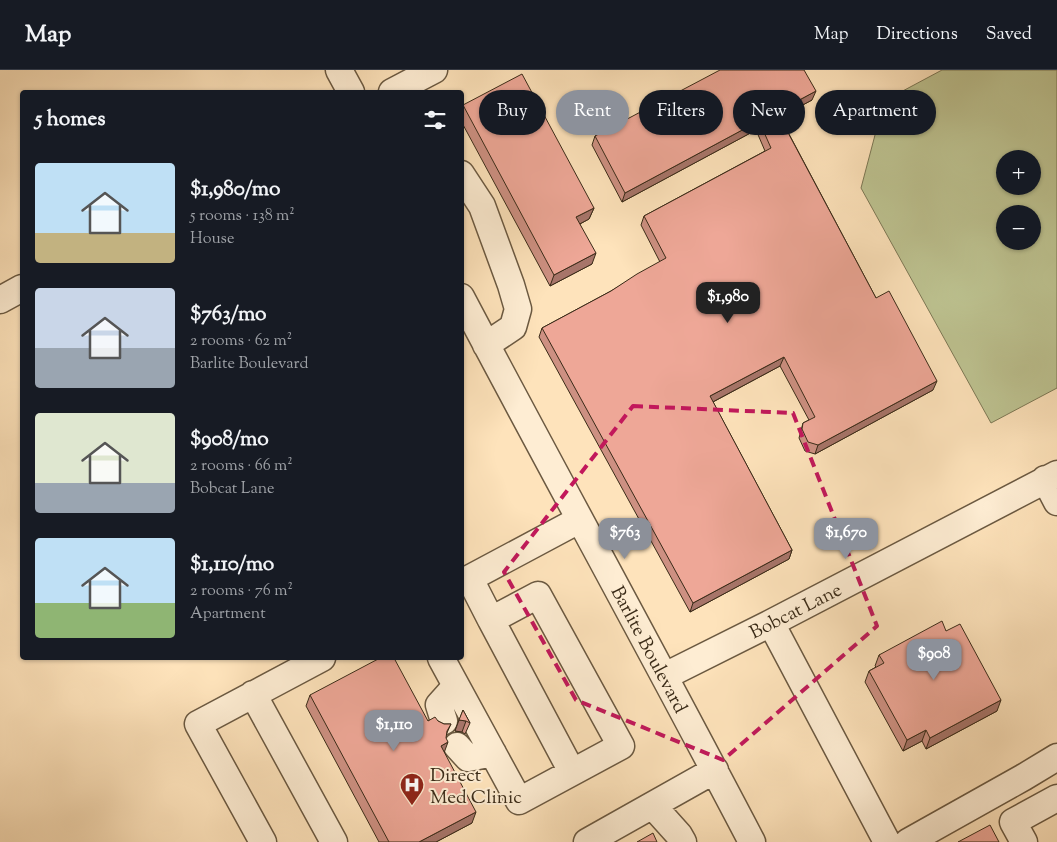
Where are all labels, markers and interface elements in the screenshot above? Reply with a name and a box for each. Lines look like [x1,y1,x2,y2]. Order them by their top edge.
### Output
text: Map [25,18,71,52]
text: Map [814,22,849,48]
text: Directions [877,22,958,48]
text: Saved [986,22,1032,48]
chip: Buy [479,90,546,135]
chip: Rent [556,90,629,135]
chip: Filters [639,90,723,135]
chip: New [733,90,805,135]
chip: Apartment [815,90,936,135]
text: 5 homes [35,105,105,135]
icon: filters [421,106,449,134]
map controls [996,150,1041,250]
button: + [996,150,1041,195]
text: $1,980/mo [190,175,281,205]
icon: home [75,183,135,243]
text: 5 rooms · 138 m² [190,205,295,228]
button: − [996,205,1041,250]
text: House [190,228,234,251]
pin: $1,980 [687,282,769,324]
text: $1,980 [707,286,749,309]
text: $763/mo [190,300,267,330]
icon: home [75,308,135,368]
text: 2 rooms · 62 m² [190,330,292,353]
text: Barlite Boulevard [190,353,309,376]
text: $908/mo [190,425,269,455]
icon: home [75,433,135,493]
text: 2 rooms · 66 m² [190,455,293,478]
text: Bobcat Lane [190,478,275,501]
pin: $763 [595,518,655,560]
pin: $1,670 [805,518,887,560]
text: $763 [610,522,640,545]
text: $1,670 [825,522,867,545]
text: $1,110/mo [190,550,274,580]
icon: home [75,558,135,618]
street label: Bobcat Lane [745,577,847,647]
text: 2 rooms · 76 m² [190,580,293,603]
street label: Barlite Boulevard [603,582,693,719]
text: Apartment [190,603,266,626]
pin: $908 [904,638,964,681]
text: $908 [918,643,950,666]
pin: $1,110 [353,710,435,752]
text: $1,110 [375,714,413,737]
place label: Direct Med Clinic [430,763,522,812]
hospital icon: Direct Med Clinic [399,772,425,806]

